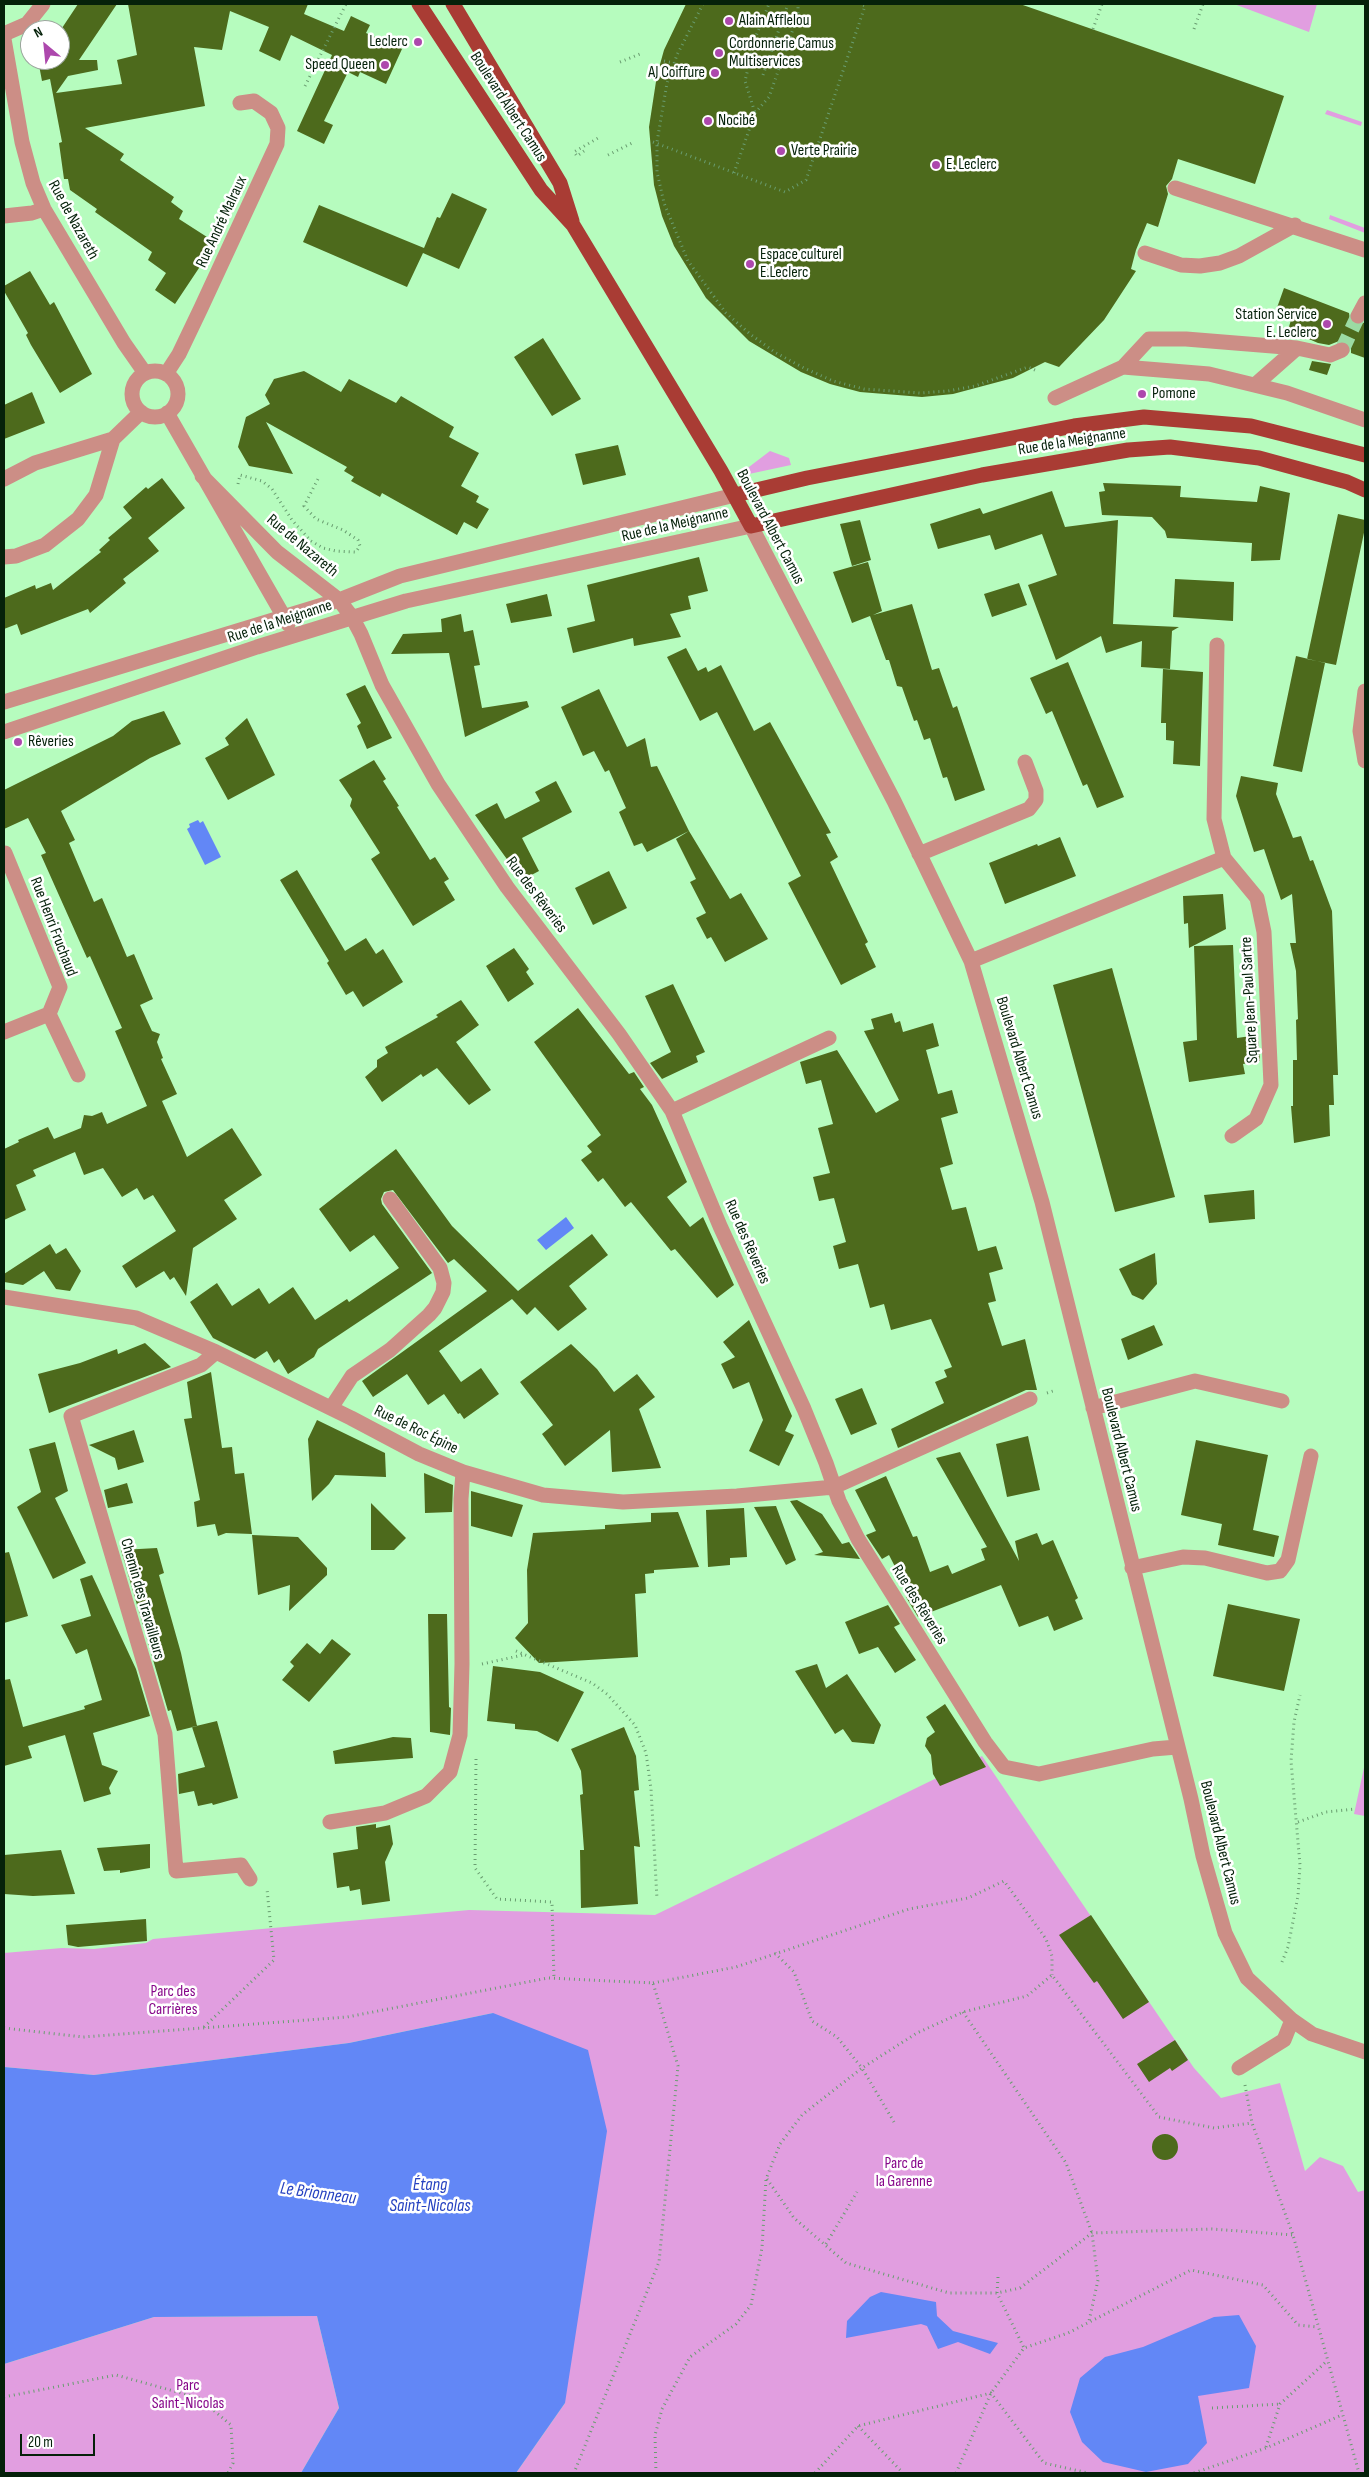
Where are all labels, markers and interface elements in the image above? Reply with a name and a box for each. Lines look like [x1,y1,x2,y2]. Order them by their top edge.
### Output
place label: Alain Afflelou [739,11,809,31]
marker: Alain Afflelou [723,15,735,27]
north arrow [20,20,70,70]
text: N [31,23,45,41]
place label: Leclerc [369,32,408,52]
place label: Cordonnerie Camus Multiservices [729,34,834,72]
marker: Leclerc [412,36,424,48]
marker: Cordonnerie Camus Multiservices [713,47,725,59]
street label: Boulevard Albert Camus [465,48,551,166]
place label: Speed Queen [305,55,375,75]
marker: Speed Queen [379,59,391,71]
place label: AJ Coiffure [648,63,705,83]
marker: AJ Coiffure [709,67,721,79]
place label: Nocibé [718,111,755,131]
marker: Nocibé [702,115,714,127]
place label: Verte Prairie [791,141,857,161]
marker: Verte Prairie [775,145,787,157]
place label: E. Leclerc [946,155,997,175]
marker: E. Leclerc [930,159,942,171]
street label: Rue André Malraux [192,173,252,271]
street label: Rue de Nazareth [43,177,103,263]
place label: Espace culturel E.Leclerc [760,245,842,283]
marker: Espace culturel E.Leclerc [744,258,756,270]
place label: Station Service E. Leclerc [1235,305,1317,343]
marker: Station Service E. Leclerc [1321,318,1333,330]
place label: Pomone [1152,384,1196,404]
marker: Pomone [1136,388,1148,400]
street label: Rue de la Meignanne [1017,424,1127,460]
street label: Boulevard Albert Camus [732,466,808,588]
street label: Rue de la Meignanne [620,503,730,547]
street label: Rue de Nazareth [262,511,342,581]
street label: Rue de la Meignanne [225,596,335,648]
place label: Rêveries [28,732,74,752]
marker: Rêveries [12,736,24,748]
street label: Rue des Rêveries [501,853,571,937]
street label: Rue Henri Fruchaud [25,875,81,979]
street label: Square Jean-Paul Sartre [1237,936,1263,1064]
street label: Boulevard Albert Camus [991,994,1047,1122]
street label: Rue des Rêveries [720,1197,774,1287]
street label: Boulevard Albert Camus [1096,1386,1146,1514]
street label: Rue de Roc Épine [371,1401,461,1459]
street label: Chemin des Travailleurs [116,1536,168,1662]
street label: Rue des Rêveries [887,1562,951,1648]
street label: Boulevard Albert Camus [1195,1779,1245,1907]
park label: Parc des Carrières [149,1982,197,2020]
park label: Parc de la Garenne [876,2154,932,2192]
water label: Étang Saint-Nicolas [390,2174,470,2216]
water label: Le Brionneau [279,2178,357,2210]
park label: Parc Saint-Nicolas [152,2376,224,2414]
scale bar [22,2424,98,2456]
text: 20 m [28,2433,53,2452]

